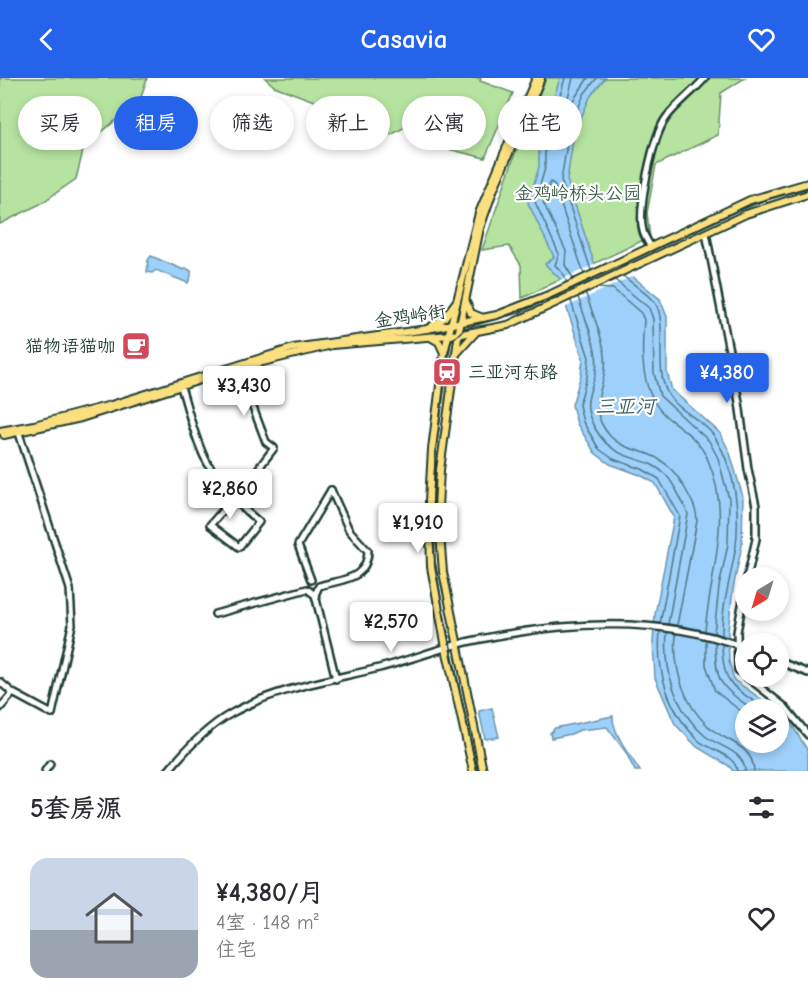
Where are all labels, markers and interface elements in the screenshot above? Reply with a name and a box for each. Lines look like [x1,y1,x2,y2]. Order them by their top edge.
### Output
icon: back [30,23,63,56]
icon: heart [745,23,778,56]
text: Casavia [361,24,447,55]
chip: 买房 [18,96,102,150]
chip: 租房 [114,96,198,150]
chip: 筛选 [210,96,294,150]
chip: 新上 [306,96,390,150]
chip: 公寓 [402,96,486,150]
chip: 住宅 [498,96,582,150]
park label: 金鸡岭桥头公园 [515,183,641,204]
street label: 金鸡岭街 [373,301,447,332]
cafe icon: 猫物语猫咖 [120,330,152,362]
place label: 猫物语猫咖 [25,336,115,357]
pin: ¥4,380 [678,353,776,404]
station icon: 三亚河东路 [431,356,463,388]
text: ¥4,380 [700,361,754,384]
place label: 三亚河东路 [468,362,558,383]
pin: ¥3,430 [195,366,293,417]
text: ¥3,430 [217,374,271,397]
water label: 三亚河 [595,395,658,418]
pin: ¥2,860 [181,469,279,520]
text: ¥2,860 [202,477,258,500]
pin: ¥1,910 [369,503,467,554]
text: ¥1,910 [392,511,444,534]
north arrow [735,567,789,621]
map controls [735,567,789,753]
pin: ¥2,570 [342,602,440,653]
text: ¥2,570 [364,610,418,633]
button: locate [735,633,789,687]
button: layers [735,699,789,753]
icon: filters [745,791,778,824]
text: 5套房源 [30,794,122,824]
text: ¥4,380/月 [216,878,324,908]
icon: home [78,882,150,954]
icon: heart [745,902,778,935]
text: 4室 · 148 m² [216,911,319,934]
text: 住宅 [216,938,256,961]

